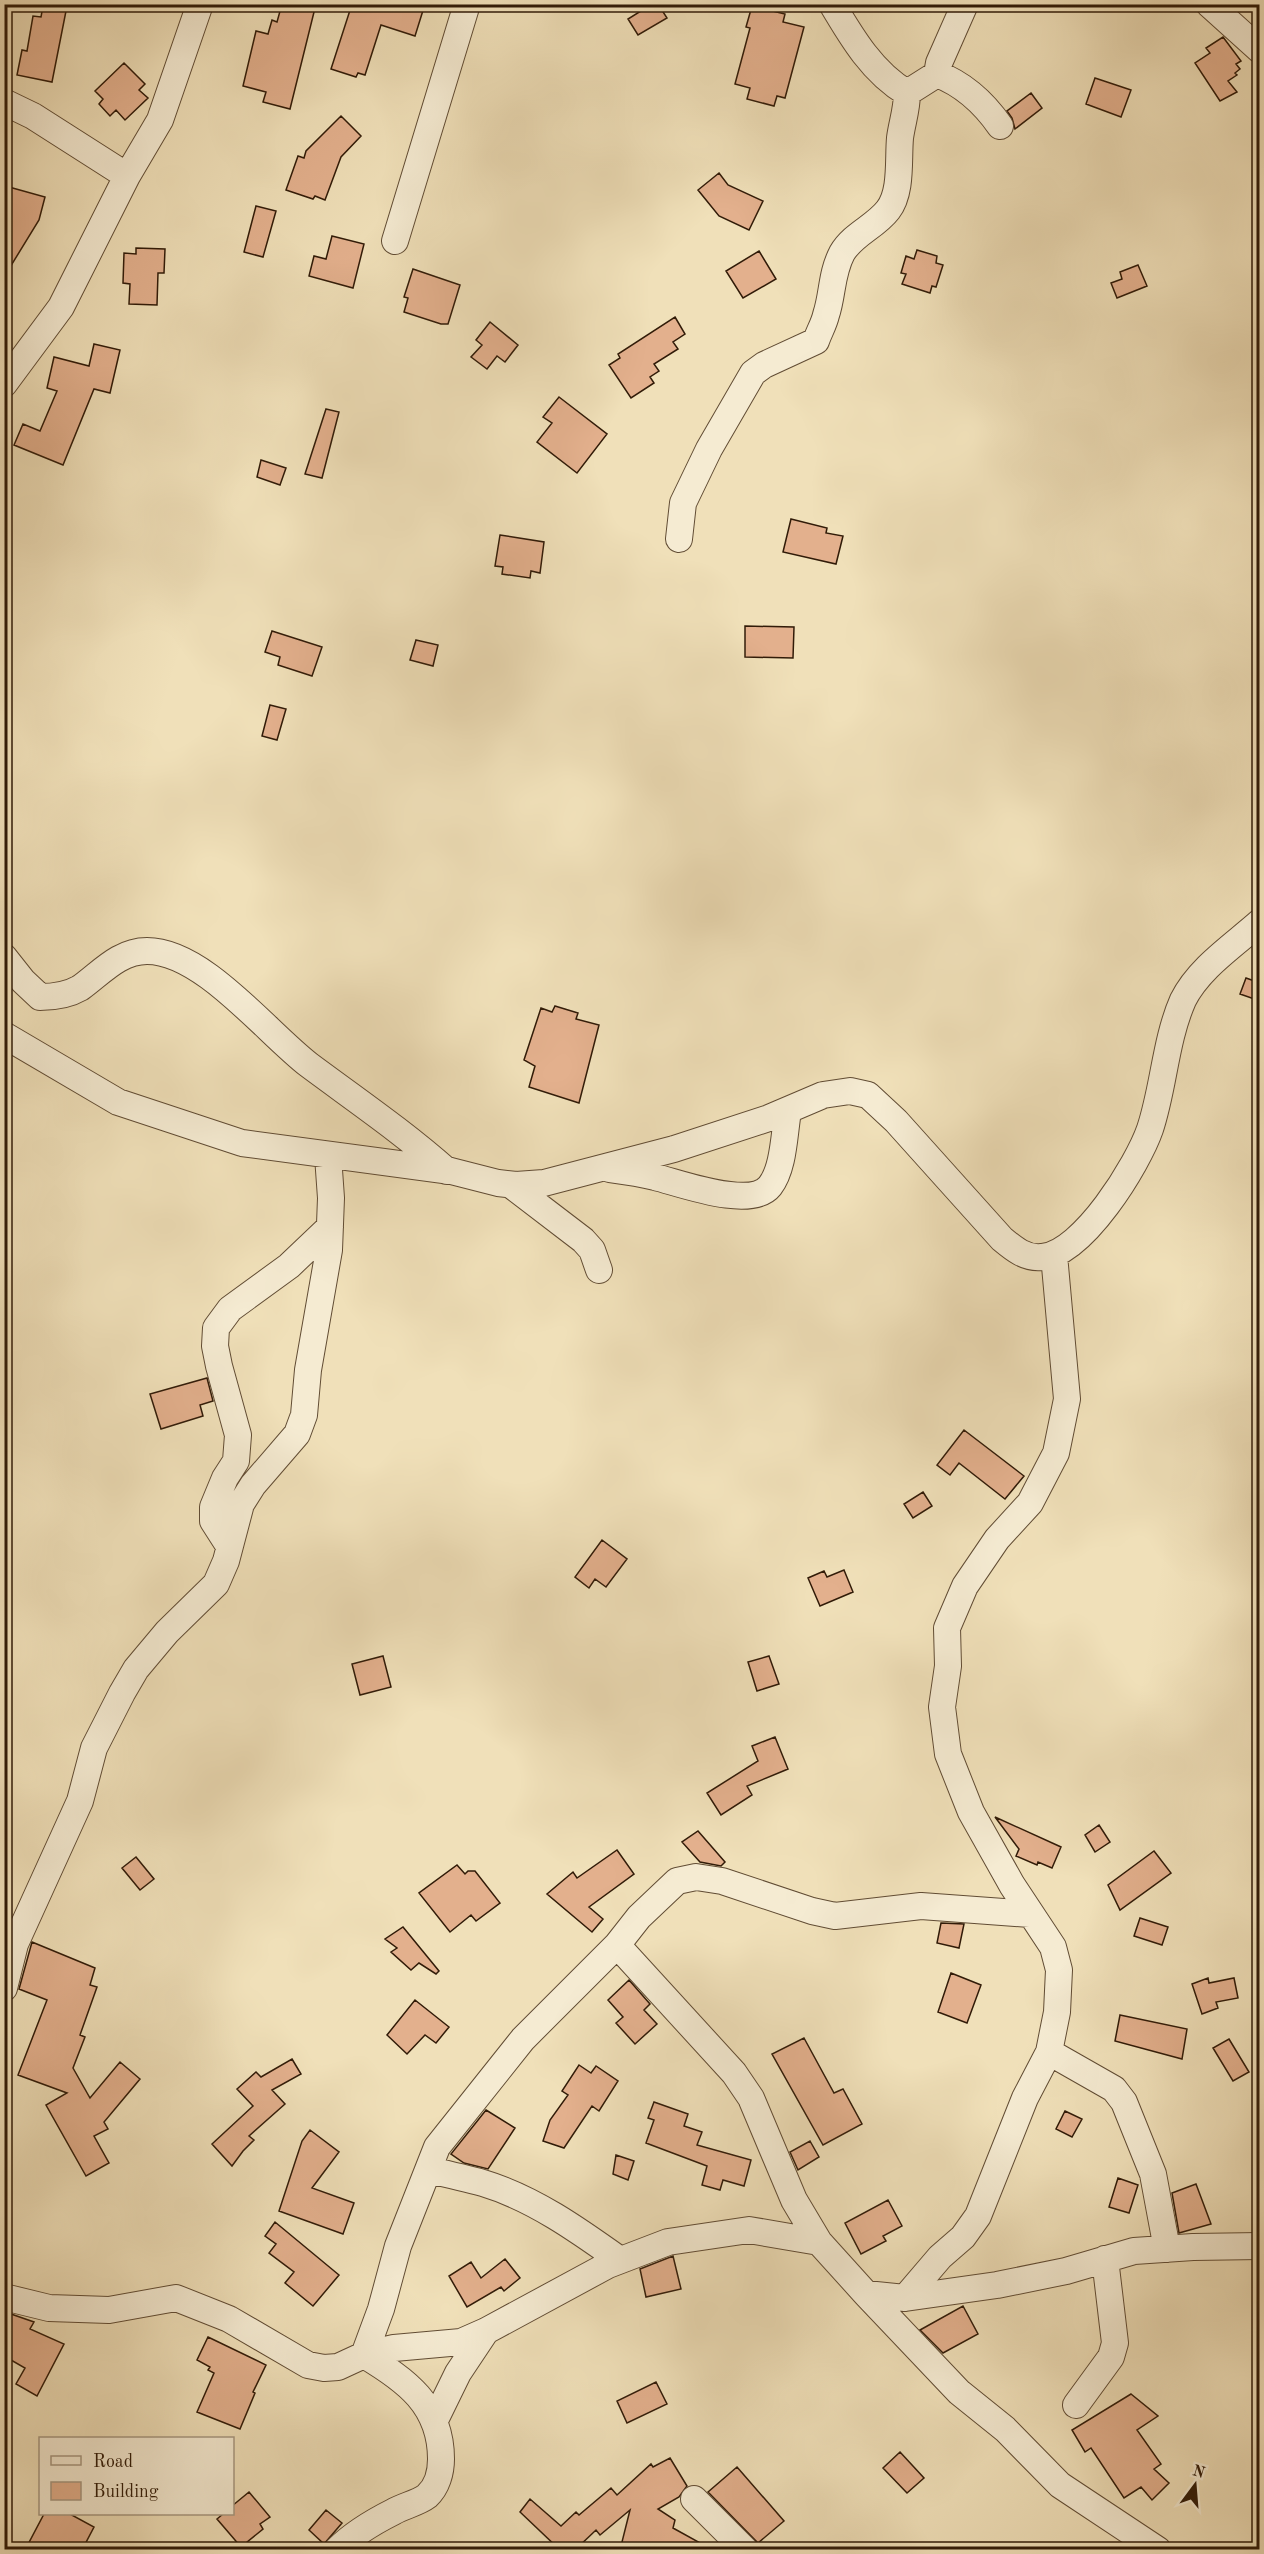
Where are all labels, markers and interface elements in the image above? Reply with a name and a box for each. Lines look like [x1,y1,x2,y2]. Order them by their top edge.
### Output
legend [39,2437,234,2515]
text: Road [93,2453,133,2471]
north arrow [1165,2455,1225,2515]
text: N [1190,2463,1207,2482]
text: Building [93,2483,159,2501]

